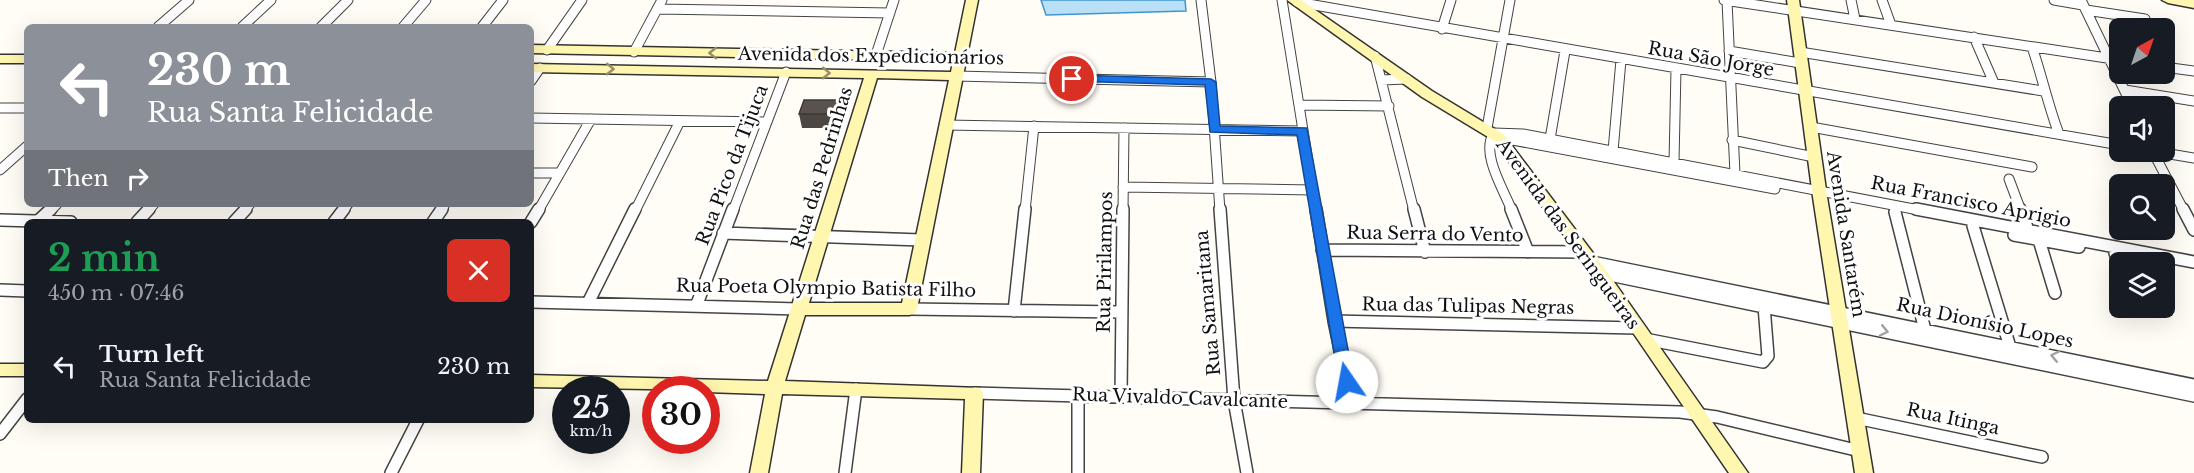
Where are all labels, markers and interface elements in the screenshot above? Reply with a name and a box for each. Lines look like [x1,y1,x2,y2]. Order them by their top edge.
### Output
north arrow [2109,18,2175,84]
map controls [2109,18,2175,318]
street label: Rua São Jorge [1646,37,1776,81]
street label: Avenida dos Expedicionários [737,43,1004,69]
text: 230 m [147,44,290,96]
one-way arrow [708,47,717,59]
icon: left [48,48,126,126]
pin [1046,53,1097,104]
icon: arrive [1055,62,1088,95]
one-way arrow [606,63,615,75]
one-way arrow [822,67,831,79]
street label: Rua Pico da Tijuca [691,82,773,248]
street label: Rua das Pedrinhas [787,84,857,252]
text: Rua Santa Felicidade [147,96,433,129]
button: sound [2109,96,2175,162]
street label: Avenida das Seringueiras [1491,134,1644,333]
street label: Avenida Santarém [1822,148,1870,319]
icon: right [121,162,154,195]
text: Then [48,165,109,192]
street label: Rua Francisco Aprigio [1869,172,2073,232]
button: search [2109,174,2175,240]
street label: Rua Pirilampos [1093,191,1117,333]
street label: Rua Serra do Vento [1346,221,1524,247]
street label: Rua Samaritana [1191,229,1225,377]
text: 2 min [48,236,160,281]
button: close [447,239,510,302]
button: layers [2109,252,2175,318]
street label: Rua Poeta Olympio Batista Filho [676,274,976,302]
text: 450 m · 07:46 [48,281,184,305]
street label: Rua das Tulipas Negras [1362,293,1574,319]
street label: Rua Dionísio Lopes [1895,293,2075,353]
one-way arrow [1878,324,1888,337]
text: Turn left [99,341,204,368]
icon: left [48,350,81,383]
position arrow [1315,350,1379,414]
one-way arrow [2050,350,2060,363]
text: 230 m [437,353,510,380]
text: Rua Santa Felicidade [99,368,311,392]
speed limit sign: 30 [642,376,720,454]
street label: Rua Vivaldo Cavalcante [1072,383,1288,413]
text: 25 [572,389,610,426]
street label: Rua Itinga [1905,398,2002,440]
text: km/h [570,421,612,440]

